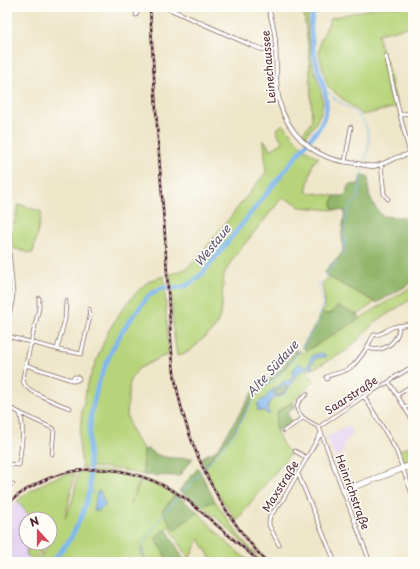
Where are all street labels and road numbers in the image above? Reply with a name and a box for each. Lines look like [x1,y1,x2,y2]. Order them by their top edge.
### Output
street label: Leinechaussee [256,30,280,104]
street label: Saarstraße [321,371,381,418]
street label: Heinrichstraße [332,452,375,532]
street label: Maxstraße [257,457,303,515]

